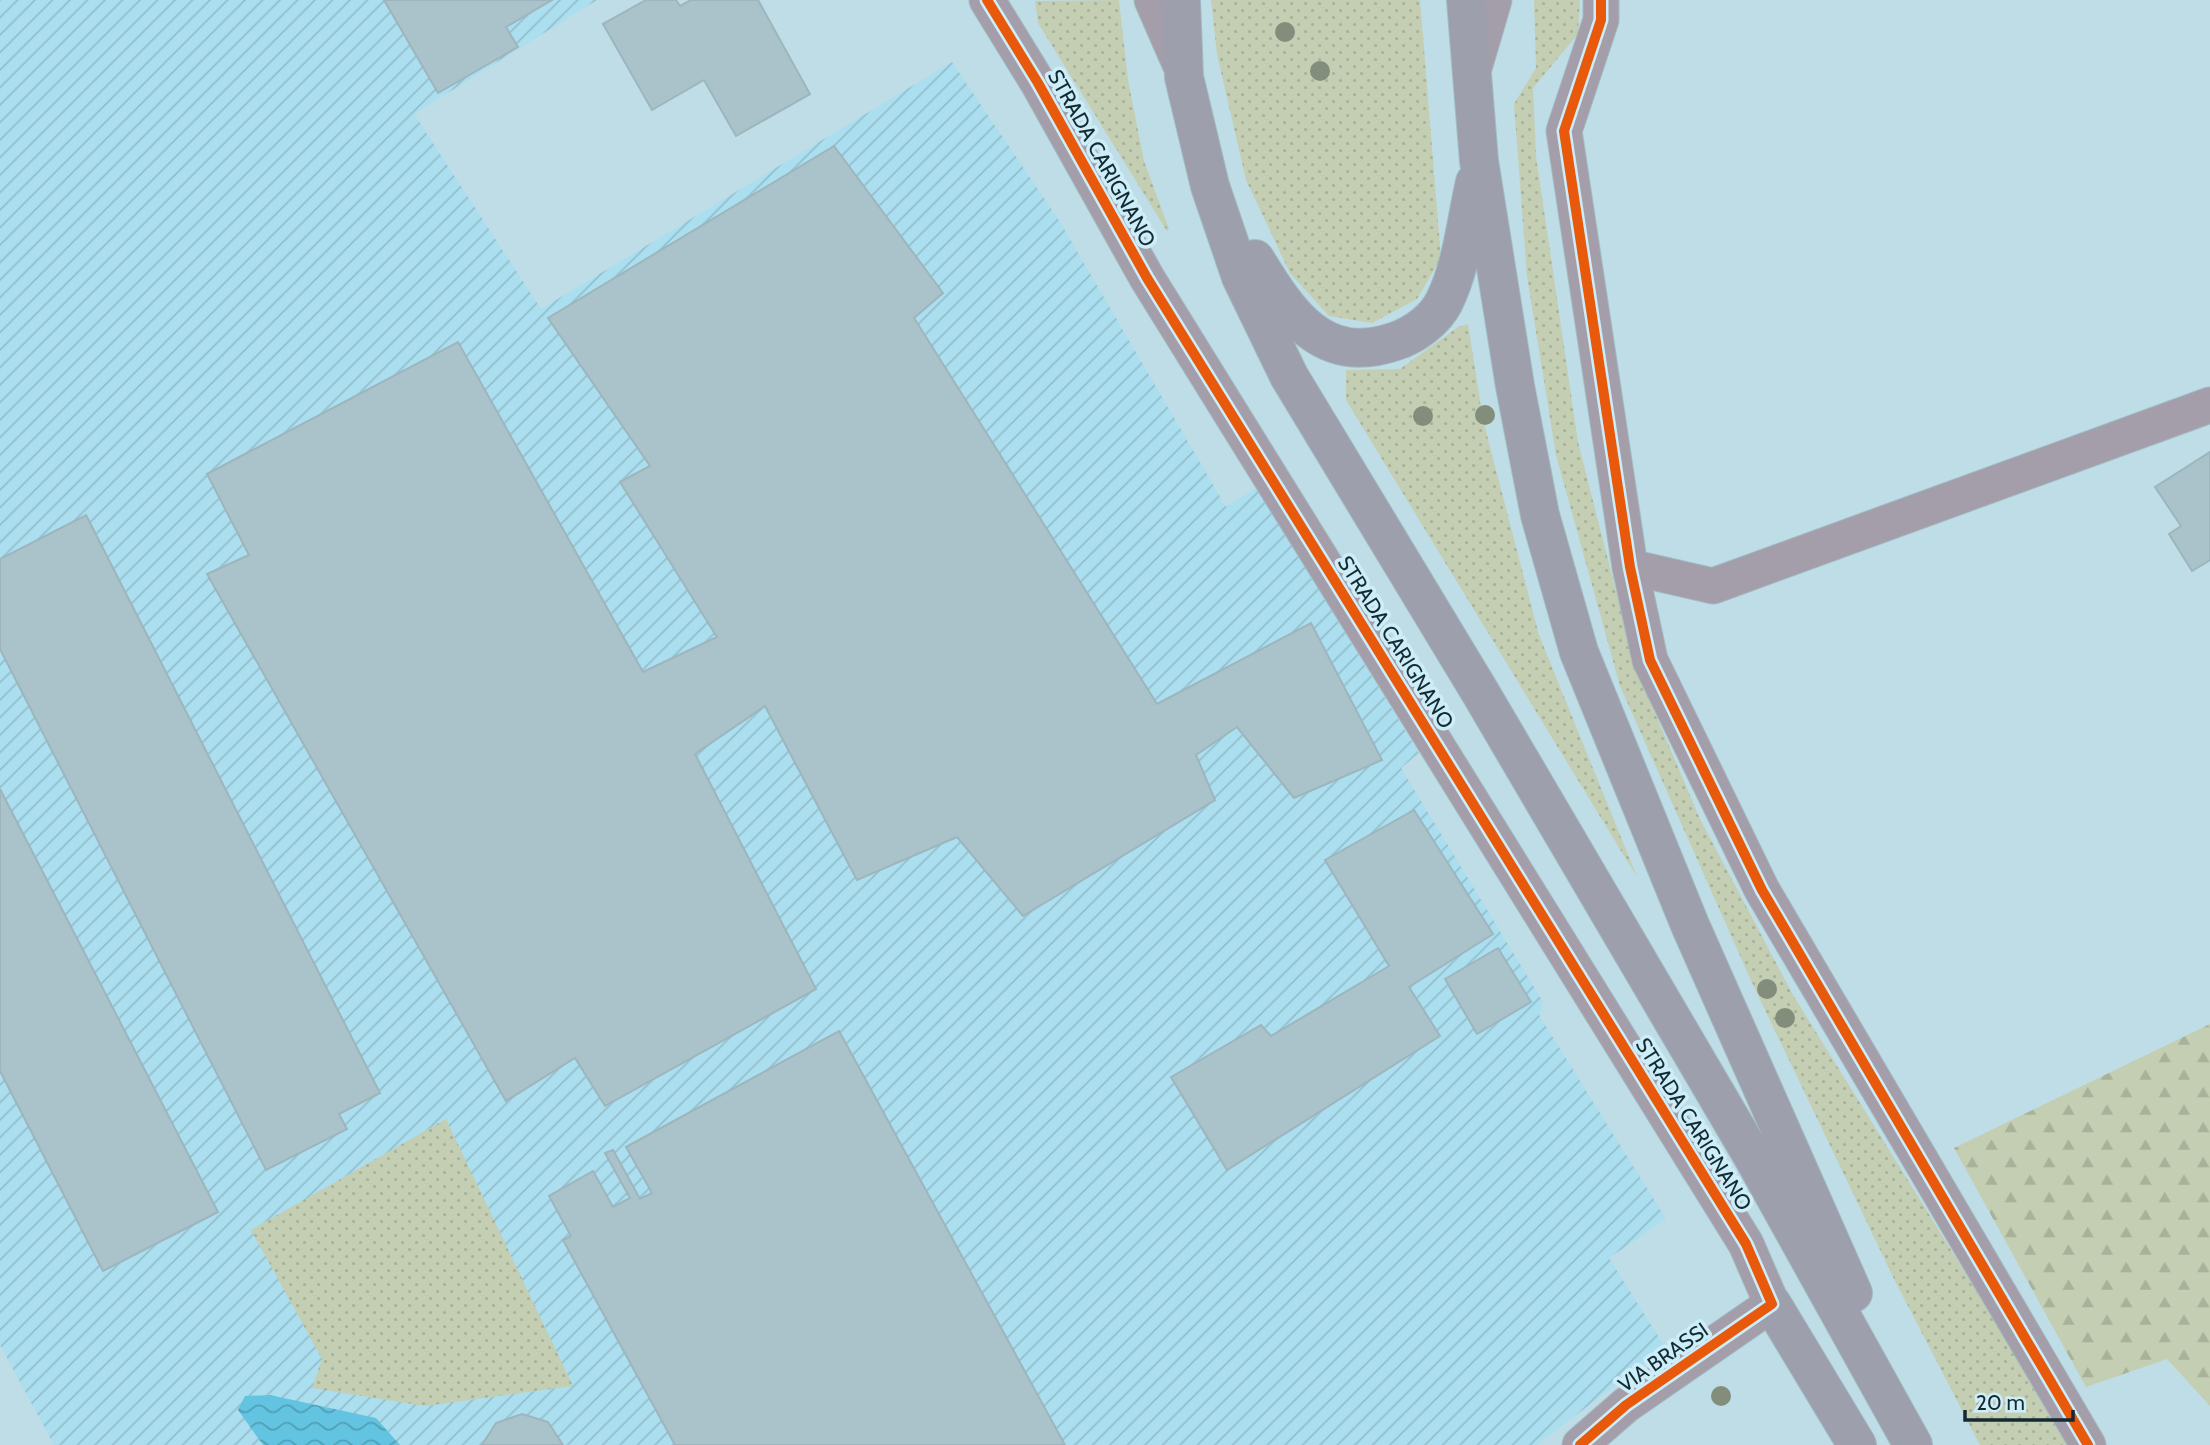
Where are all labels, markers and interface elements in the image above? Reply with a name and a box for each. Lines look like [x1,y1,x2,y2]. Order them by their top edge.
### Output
street label: STRADA CARIGNANO [1043,65,1161,251]
street label: STRADA CARIGNANO [1333,551,1459,733]
street label: STRADA CARIGNANO [1631,1033,1757,1215]
street label: VIA BRASSI [1613,1317,1713,1397]
scale bar [1965,1378,2074,1422]
text: 20 m [1976,1390,2025,1415]

